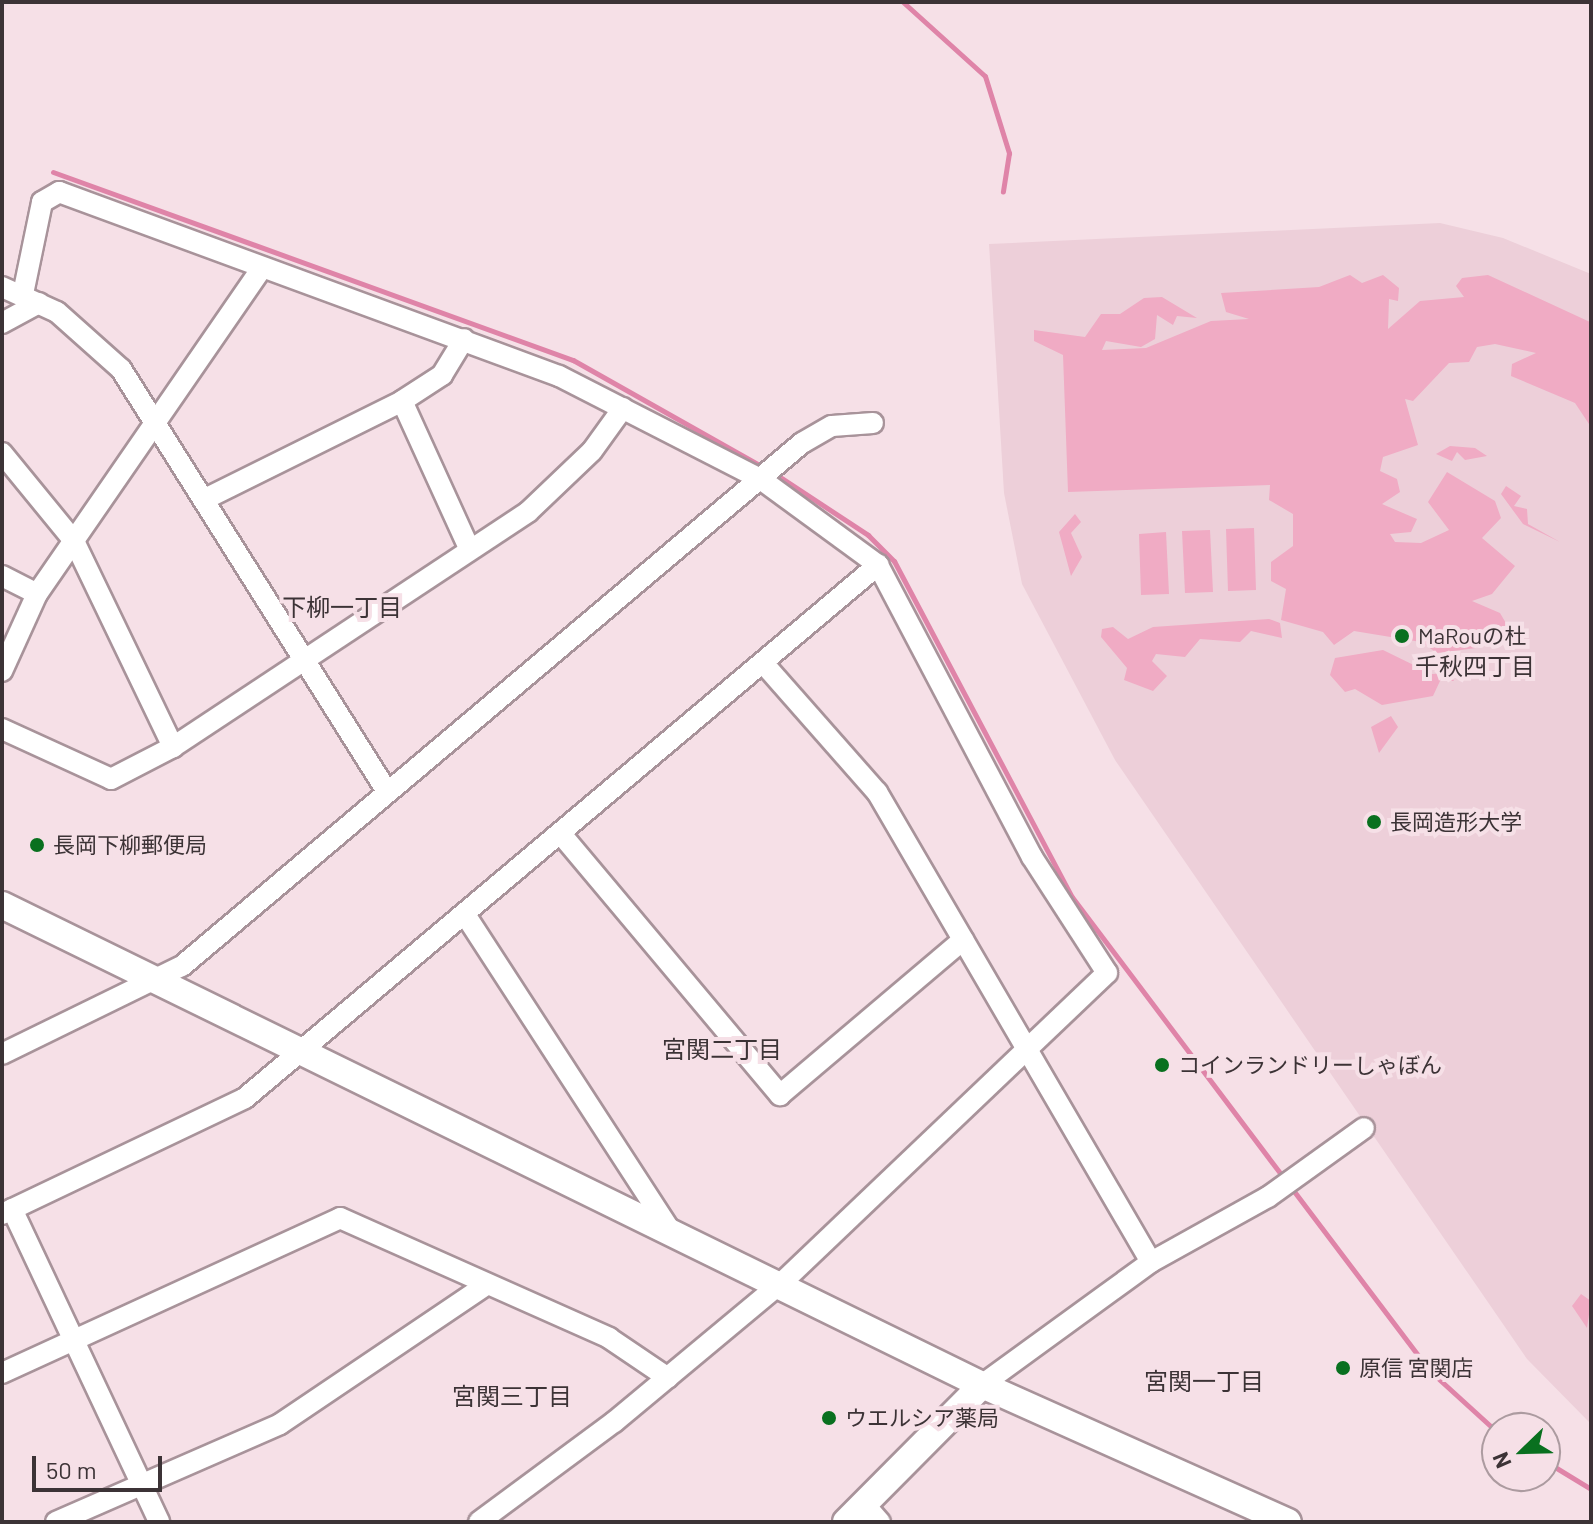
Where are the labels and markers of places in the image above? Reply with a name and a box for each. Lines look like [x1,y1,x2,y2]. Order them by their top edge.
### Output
place label: MaRouの杜 [1418,623,1526,649]
marker: MaRouの杜 [1393,627,1411,645]
place label: 長岡造形大学 [1390,809,1522,835]
marker: 長岡造形大学 [1365,813,1383,831]
place label: 長岡下柳郵便局 [53,832,207,858]
marker: 長岡下柳郵便局 [28,836,46,854]
place label: コインランドリーしゃぼん [1178,1052,1442,1078]
marker: コインランドリーしゃぼん [1153,1056,1171,1074]
place label: 原信 宮関店 [1359,1355,1473,1381]
marker: 原信 宮関店 [1334,1359,1352,1377]
place label: ウエルシア薬局 [845,1405,999,1431]
marker: ウエルシア薬局 [820,1409,838,1427]

